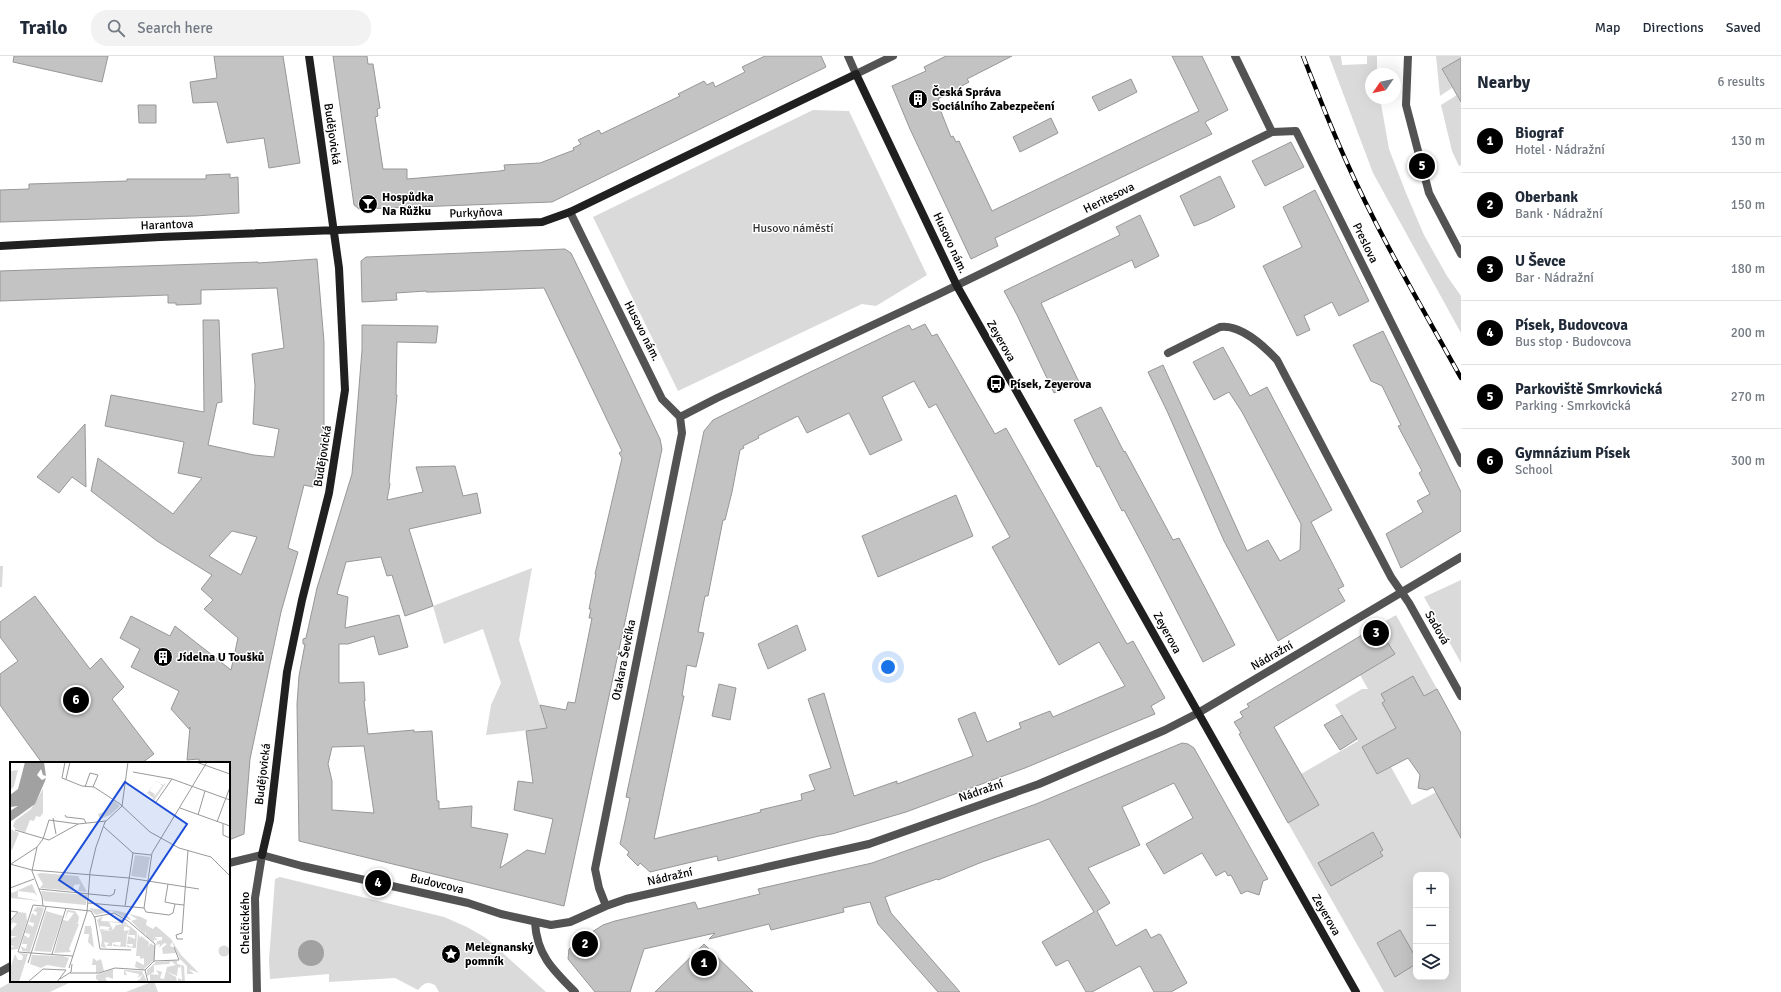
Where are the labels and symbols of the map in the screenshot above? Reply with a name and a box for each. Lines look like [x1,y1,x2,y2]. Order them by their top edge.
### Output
north arrow [1365,68,1401,104]
place label: Česká Správa Sociálního Zabezpečení [932,84,1055,114]
building icon: Česká Správa Sociálního Zabezpečení [907,88,929,110]
street label: Budějovická [320,102,344,166]
pin: 5 [1409,151,1435,181]
street label: Heritesova [1081,179,1137,217]
place label: Hospůdka Na Růžku [382,190,434,219]
bar icon: Hospůdka Na Růžku [357,193,379,215]
street label: Purkyňova [449,205,503,221]
street label: Husovo nám. [929,210,971,276]
street label: Harantova [140,217,194,233]
street label: Preslova [1349,220,1381,266]
park label: Husovo náměstí [752,221,834,236]
street label: Husovo nám. [620,298,664,364]
street label: Zeyerova [983,318,1019,364]
bus stop icon: Písek, Zeyerova [985,373,1007,395]
place label: Písek, Zeyerova [1010,377,1091,392]
street label: Budějovická [311,424,335,488]
street label: Sadová [1421,608,1453,648]
street label: Zeyerova [1149,609,1185,657]
street label: Otakara Ševčíka [609,618,639,702]
pin: 3 [1363,618,1389,648]
street label: Nádražní [1248,638,1296,674]
building icon: Jídelna U Toušků [152,646,174,668]
place label: Jídelna U Toušků [177,650,265,665]
your location [878,657,898,677]
pin: 6 [63,685,89,715]
street label: Budějovická [252,742,274,806]
inset map [10,762,230,982]
street label: Nádražní [957,776,1006,806]
street label: Nádražní [646,864,695,889]
pin: 4 [365,868,391,898]
street label: Budovcova [409,871,465,897]
street label: Chelčického [238,892,253,954]
street label: Zeyerova [1308,892,1344,938]
pin: 2 [572,929,598,959]
place label: Melegnanský pomník [465,940,534,969]
place icon: Melegnanský pomník [440,943,462,965]
pin: 1 [691,948,717,978]

